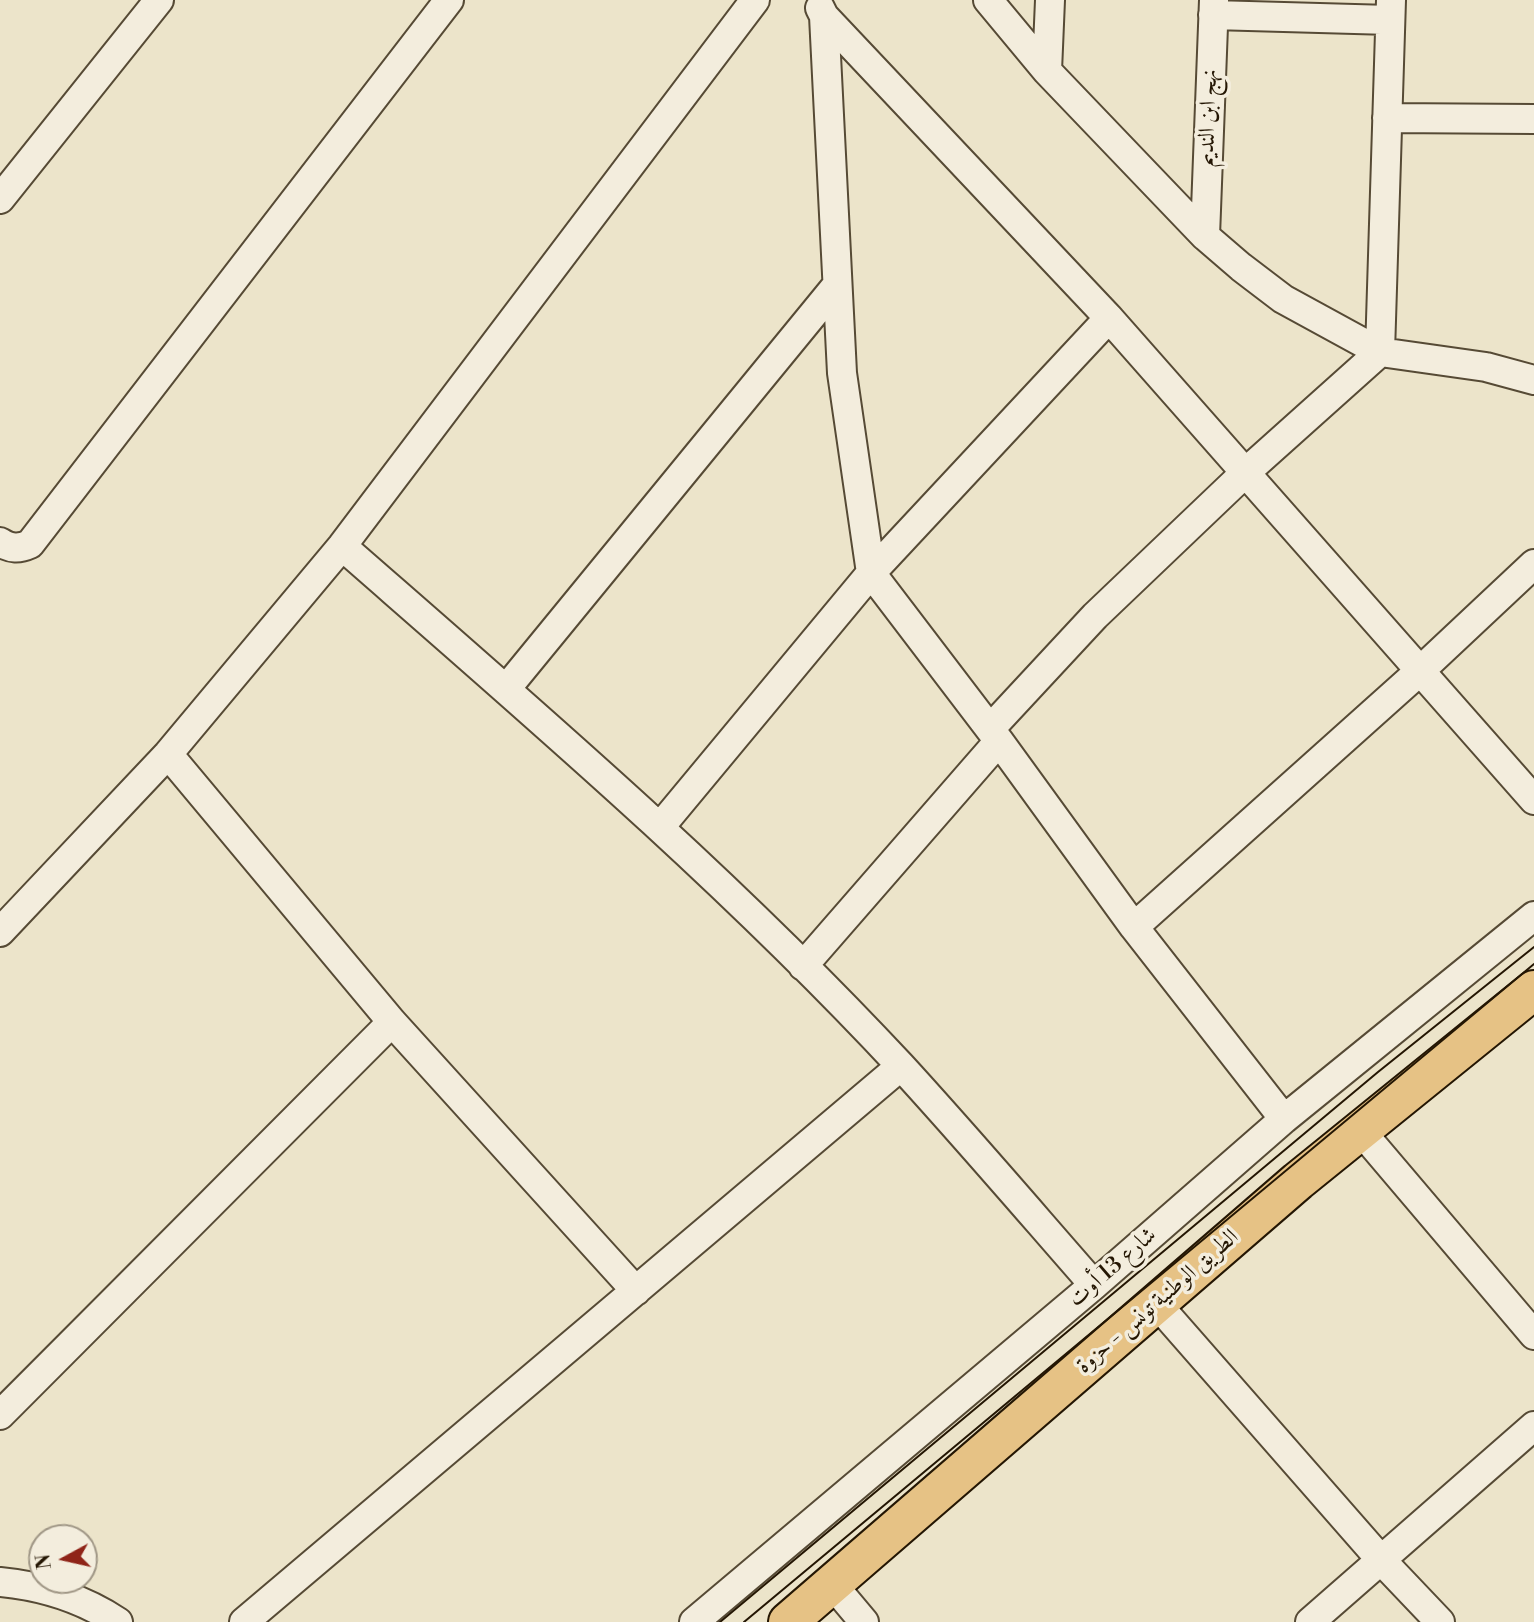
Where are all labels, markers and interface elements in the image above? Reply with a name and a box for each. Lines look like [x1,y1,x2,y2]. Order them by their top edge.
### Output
street label: نهج ابن النديم [1194,69,1224,167]
street label: شارع 13 أوت [1063,1222,1163,1314]
street label: الطريق الوطنية تونس - حزوة [1071,1224,1245,1380]
north arrow [28,1524,98,1594]
text: N [31,1553,57,1571]

